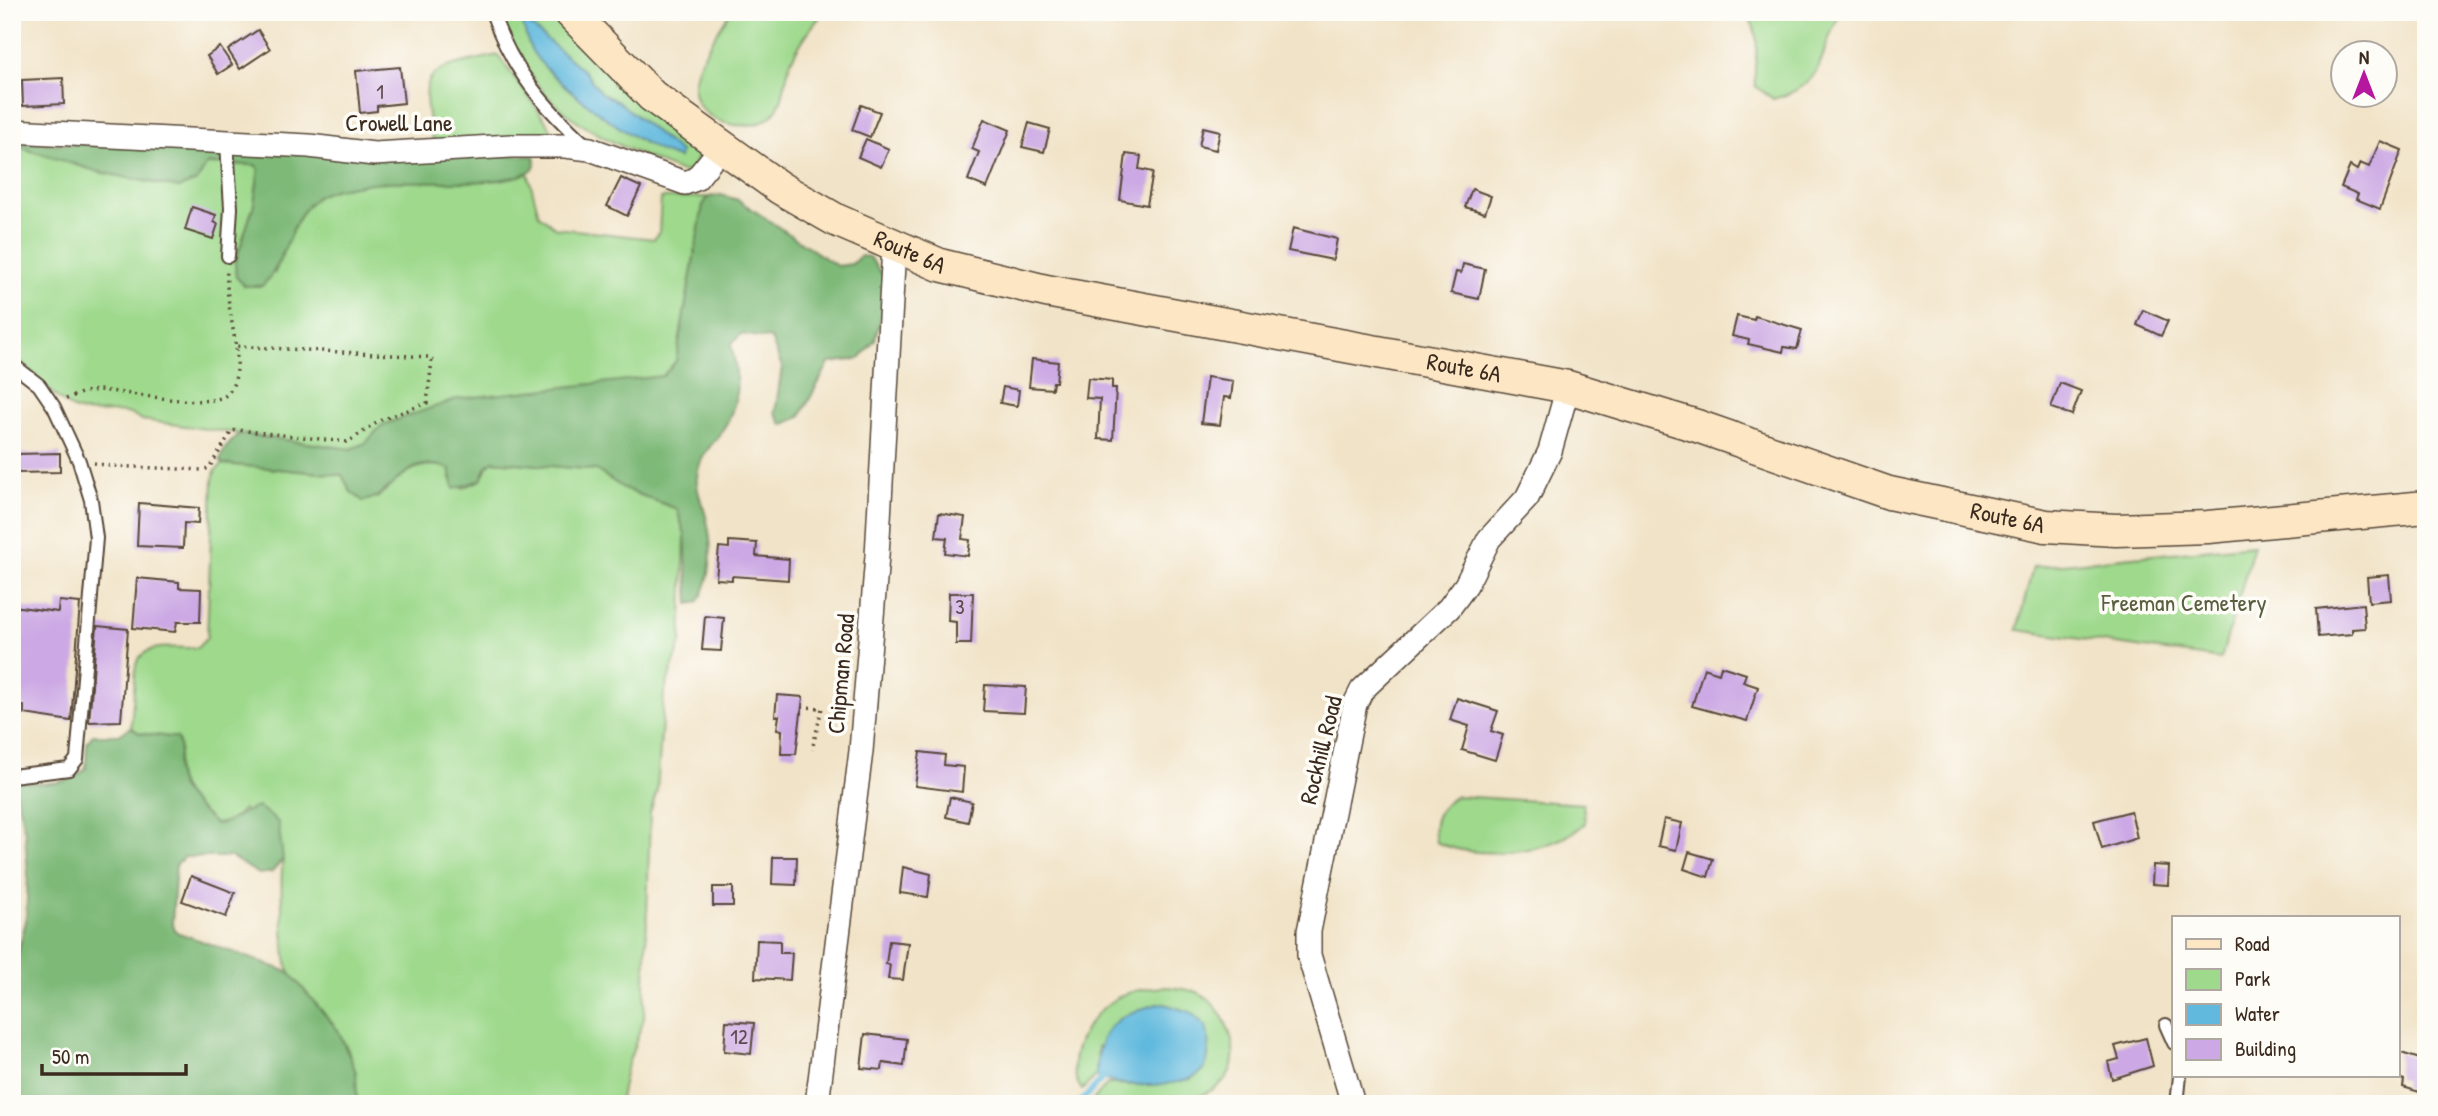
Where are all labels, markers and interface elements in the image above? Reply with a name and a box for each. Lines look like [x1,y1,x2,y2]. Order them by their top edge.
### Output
north arrow [2330,38,2400,108]
text: N [2359,44,2369,70]
house number: 1 [376,77,384,106]
street label: Crowell Lane [345,106,453,138]
street label: Route 6A [870,221,951,281]
street label: Route 6A [1424,344,1504,389]
street label: Route 6A [1968,494,2048,540]
park label: Freeman Cemetery [2100,586,2267,618]
house number: 3 [955,592,965,621]
street label: Chipman Road [819,613,861,735]
street label: Rockhill Road [1291,692,1349,807]
legend [2172,916,2400,1078]
text: Road [2235,929,2269,958]
text: Park [2235,964,2270,993]
text: Water [2235,999,2280,1028]
house number: 12 [730,1022,748,1051]
scale bar [42,1032,186,1076]
text: Building [2235,1034,2296,1063]
text: 50 m [52,1042,89,1071]

